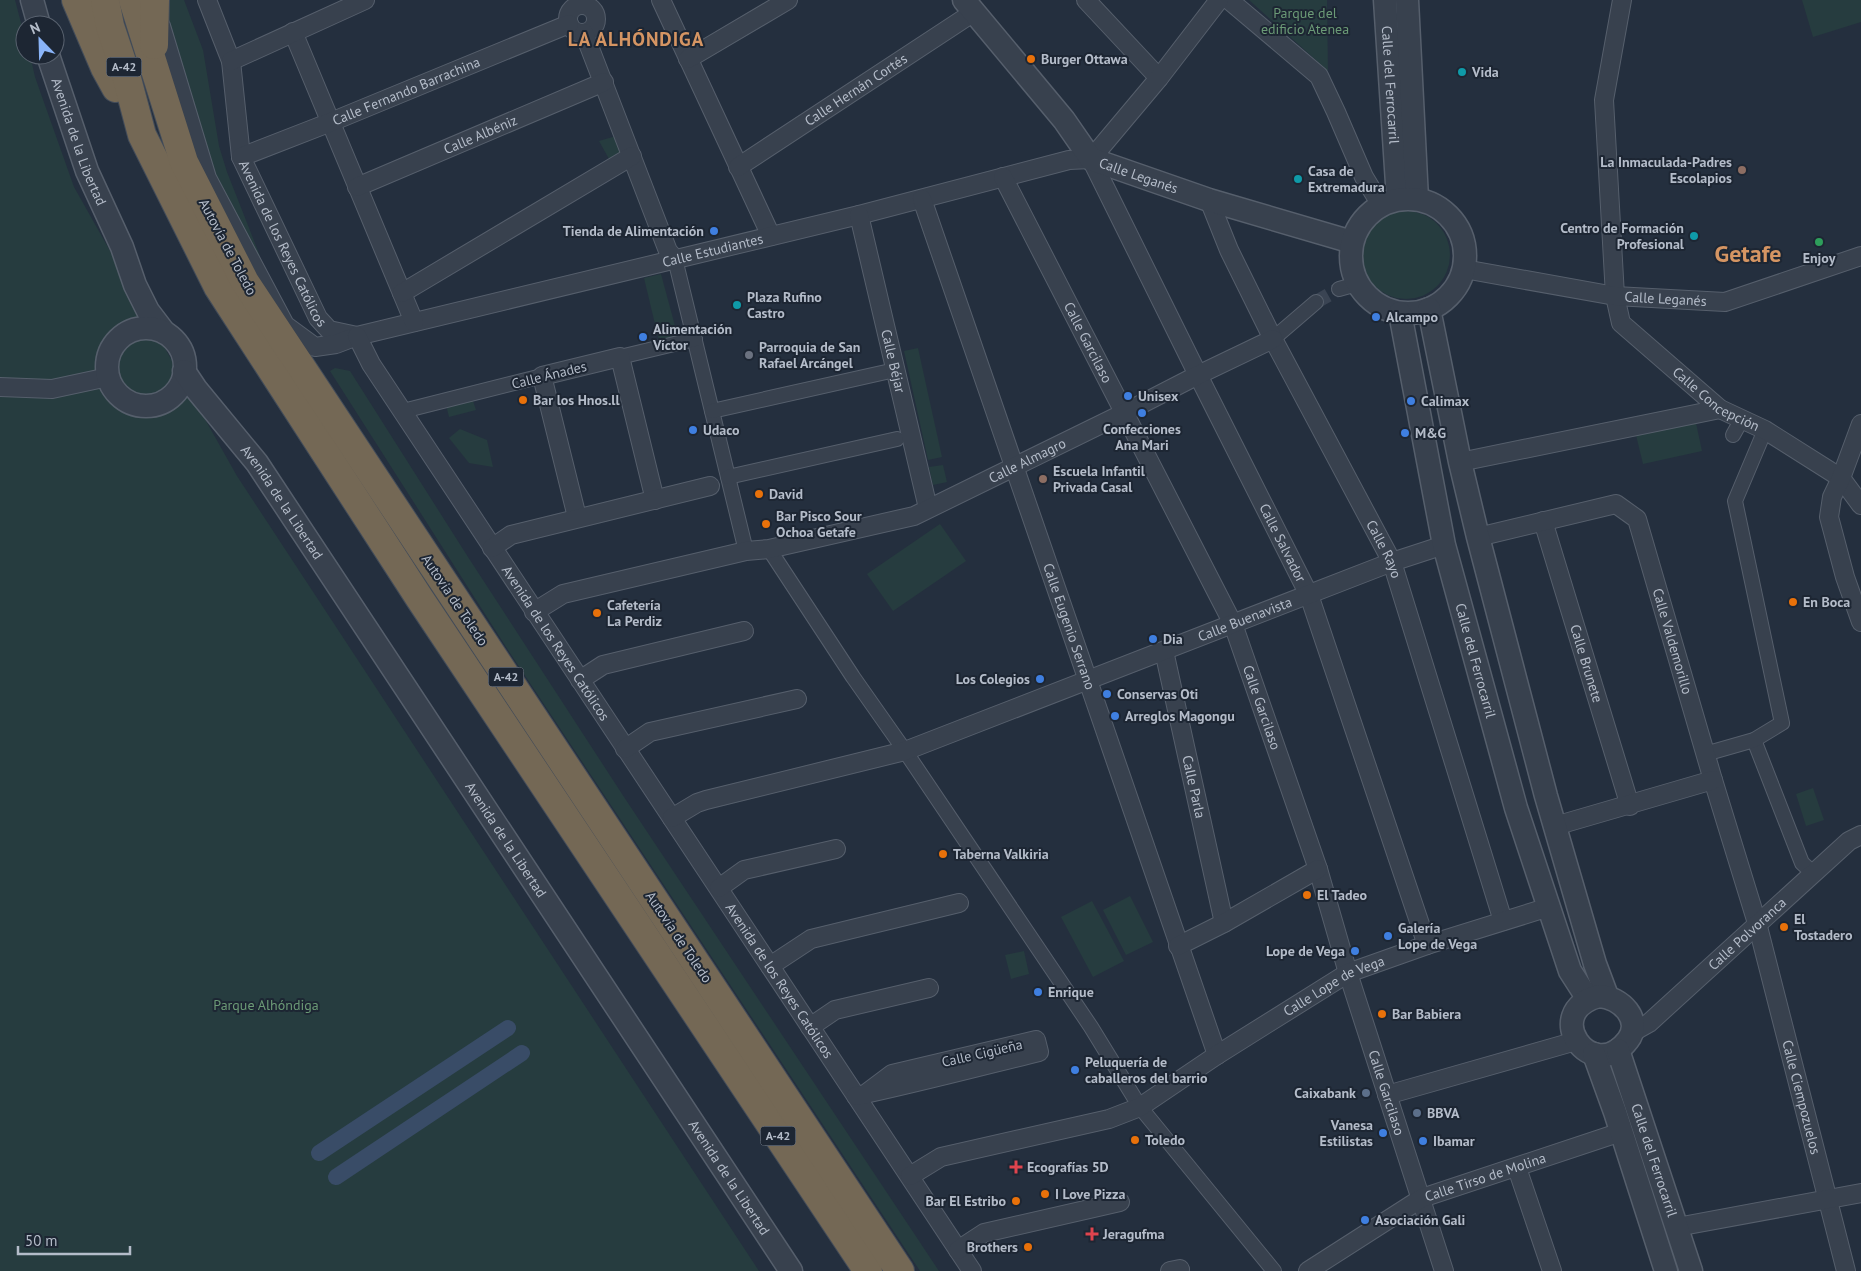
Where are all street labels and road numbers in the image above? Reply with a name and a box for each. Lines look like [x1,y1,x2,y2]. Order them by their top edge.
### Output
street label: Calle del Ferrocarril [1378,25,1403,144]
street label: Calle Hernán Cortés [801,49,911,130]
street label: Calle Fernando Barrachina [330,53,483,129]
road number: A-42 [106,58,142,76]
street label: Avenida de la Libertad [47,76,111,208]
street label: Calle Albéniz [441,111,520,158]
street label: Calle Leganés [1097,154,1181,198]
street label: Avenida de los Reyes Católicos [235,157,331,331]
street label: Autovía de Toledo [195,196,261,298]
street label: Calle Estudiantes [660,229,765,271]
street label: Calle Leganés [1624,288,1707,310]
street label: Calle Garcilaso [1060,299,1116,386]
street label: Calle Béjar [877,328,910,395]
street label: Calle Ánades [510,357,588,393]
street label: Calle Concepción [1669,363,1762,435]
street label: Calle Almagro [986,434,1069,487]
street label: Avenida de la Libertad [237,441,327,563]
street label: Calle Salvador [1255,500,1310,585]
street label: Calle Rayo [1362,517,1405,580]
street label: Autovía de Toledo [418,551,492,649]
street label: Calle Eugenio Serrano [1039,561,1099,692]
street label: Avenida de los Reyes Católicos [498,562,614,724]
street label: Calle Valdemorillo [1649,586,1697,696]
street label: Calle Buenavista [1195,593,1294,646]
street label: Calle del Ferrocarril [1451,601,1500,720]
street label: Calle Brunete [1566,622,1607,705]
street label: Calle Garcilaso [1239,663,1285,752]
road number: A-42 [488,668,524,686]
street label: Calle Parla [1178,754,1210,820]
street label: Avenida de la Libertad [461,779,551,901]
street label: Autovía de Toledo [642,888,716,986]
street label: Calle Polvoranca [1704,894,1790,974]
street label: Avenida de los Reyes Católicos [722,900,838,1062]
street label: Calle Lope de Vega [1280,952,1387,1020]
street label: Calle Cigüeña [940,1035,1024,1071]
street label: Calle Ciempozuelos [1778,1038,1825,1156]
street label: Calle Garcilaso [1364,1048,1409,1138]
street label: Calle del Ferrocarril [1627,1101,1681,1219]
street label: Avenida de la Libertad [685,1116,774,1239]
road number: A-42 [760,1126,796,1146]
street label: Calle Tirso de Molina [1422,1149,1548,1205]

